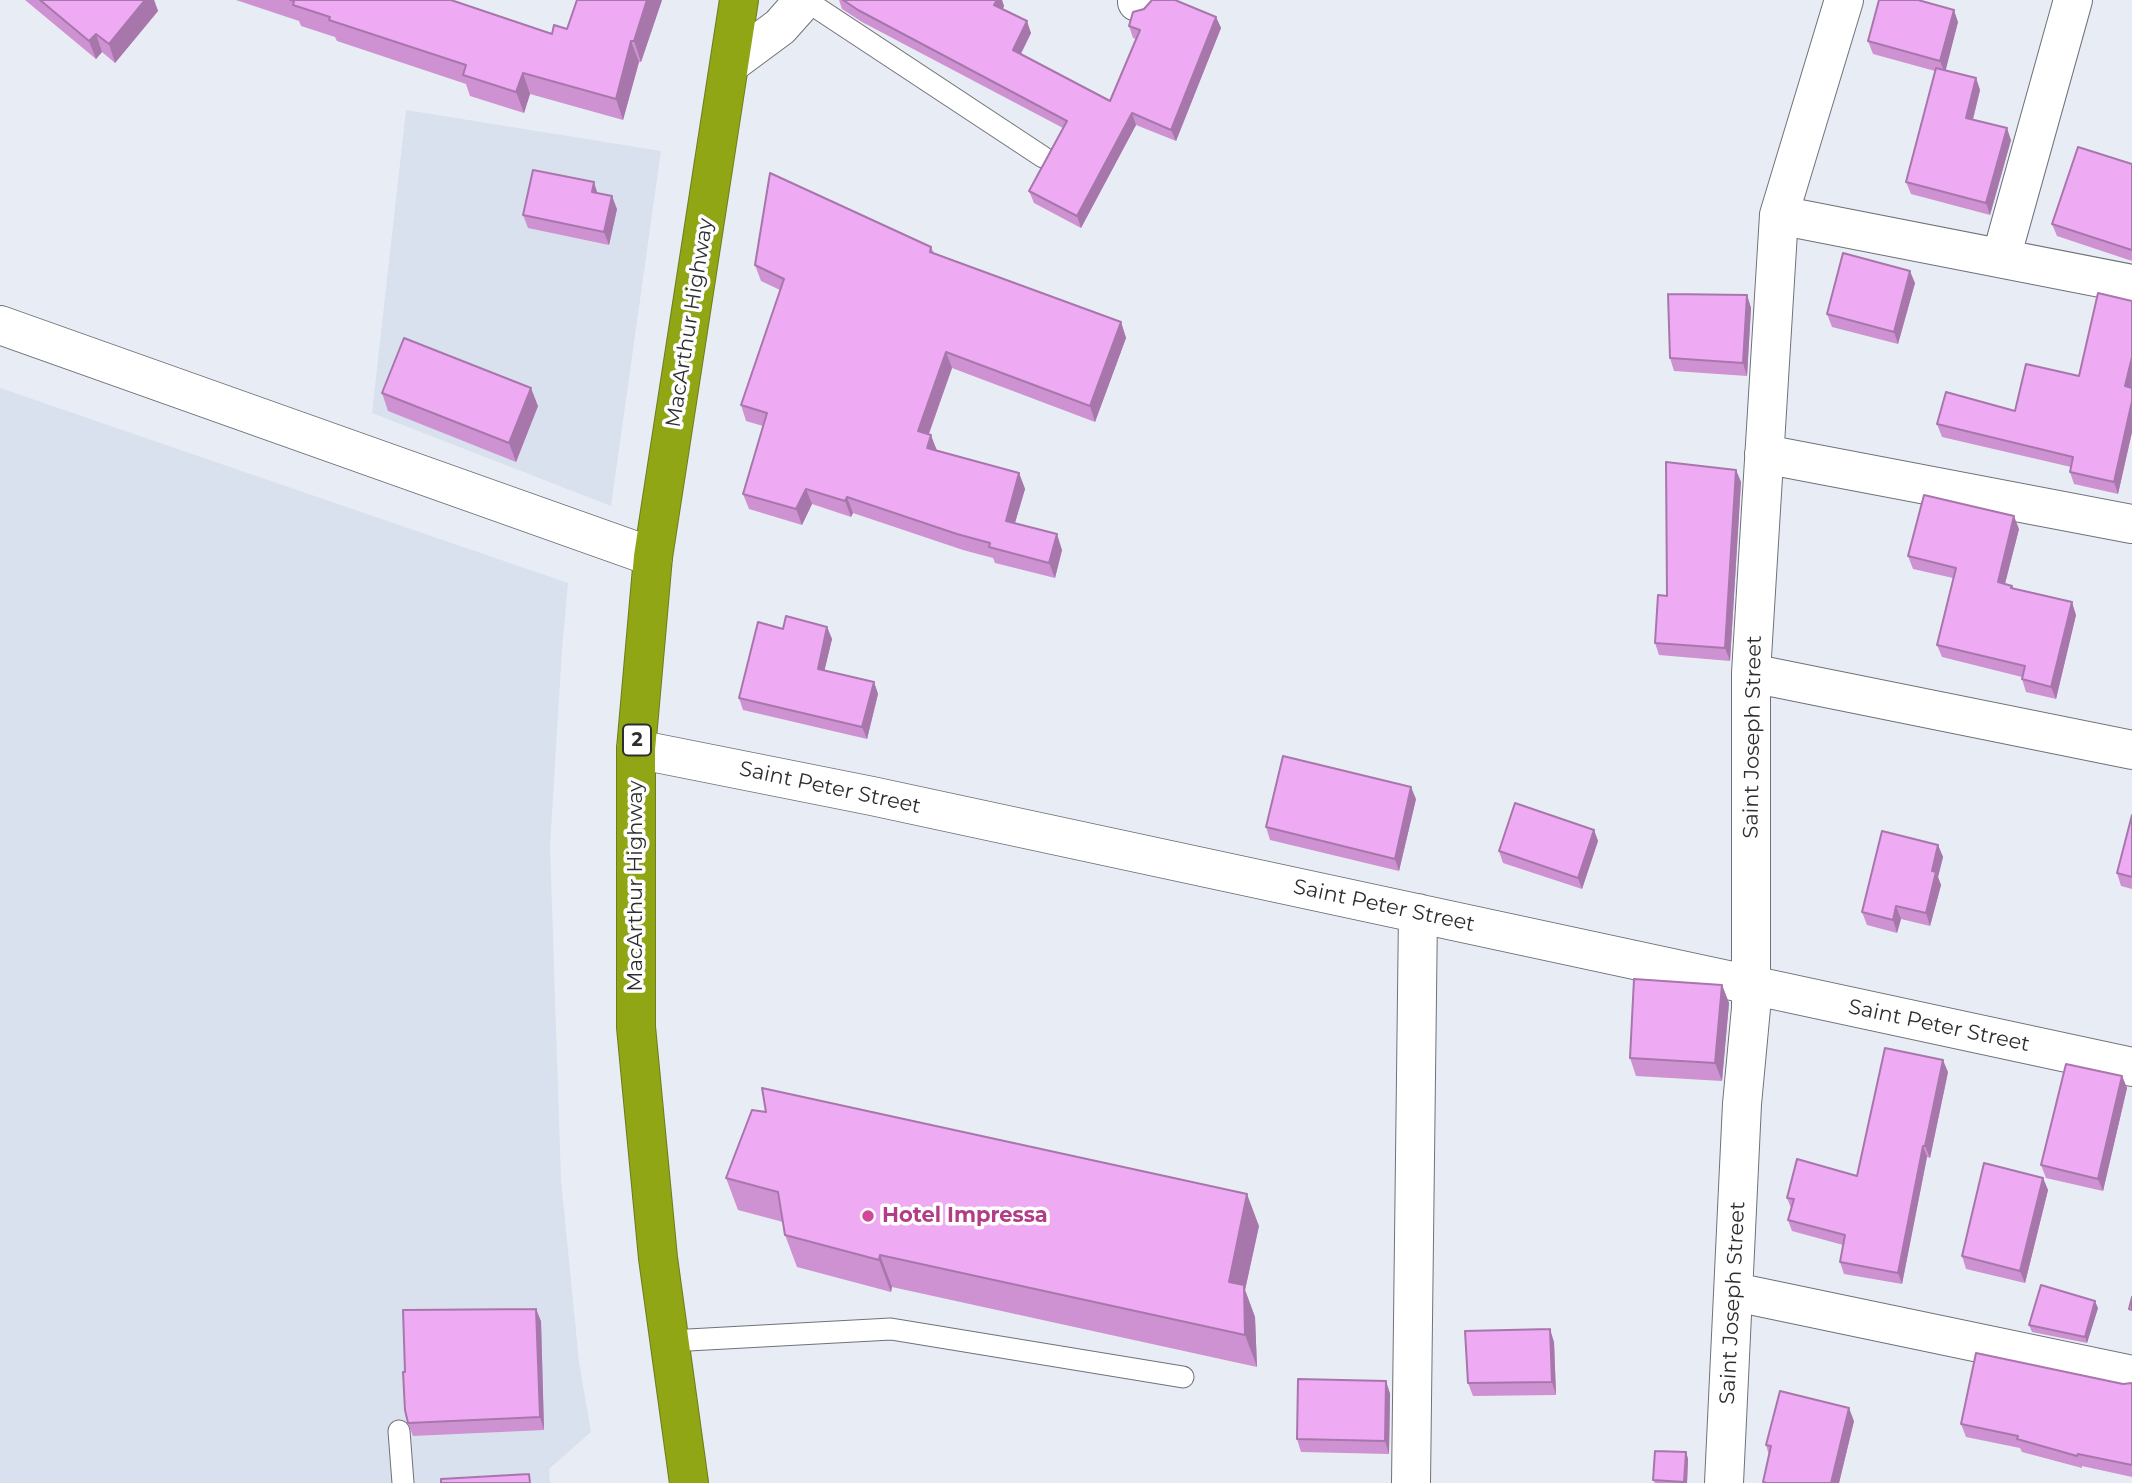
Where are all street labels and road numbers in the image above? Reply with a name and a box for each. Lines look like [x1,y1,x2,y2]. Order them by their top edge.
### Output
street label: MacArthur Highway [661,217,719,429]
street label: Saint Joseph Street [1739,635,1767,839]
road number: 2 [623,724,651,755]
street label: Saint Peter Street [737,756,923,820]
street label: MacArthur Highway [623,780,649,992]
street label: Saint Peter Street [1291,874,1477,938]
street label: Saint Peter Street [1846,994,2032,1058]
street label: Saint Joseph Street [1715,1201,1751,1405]

